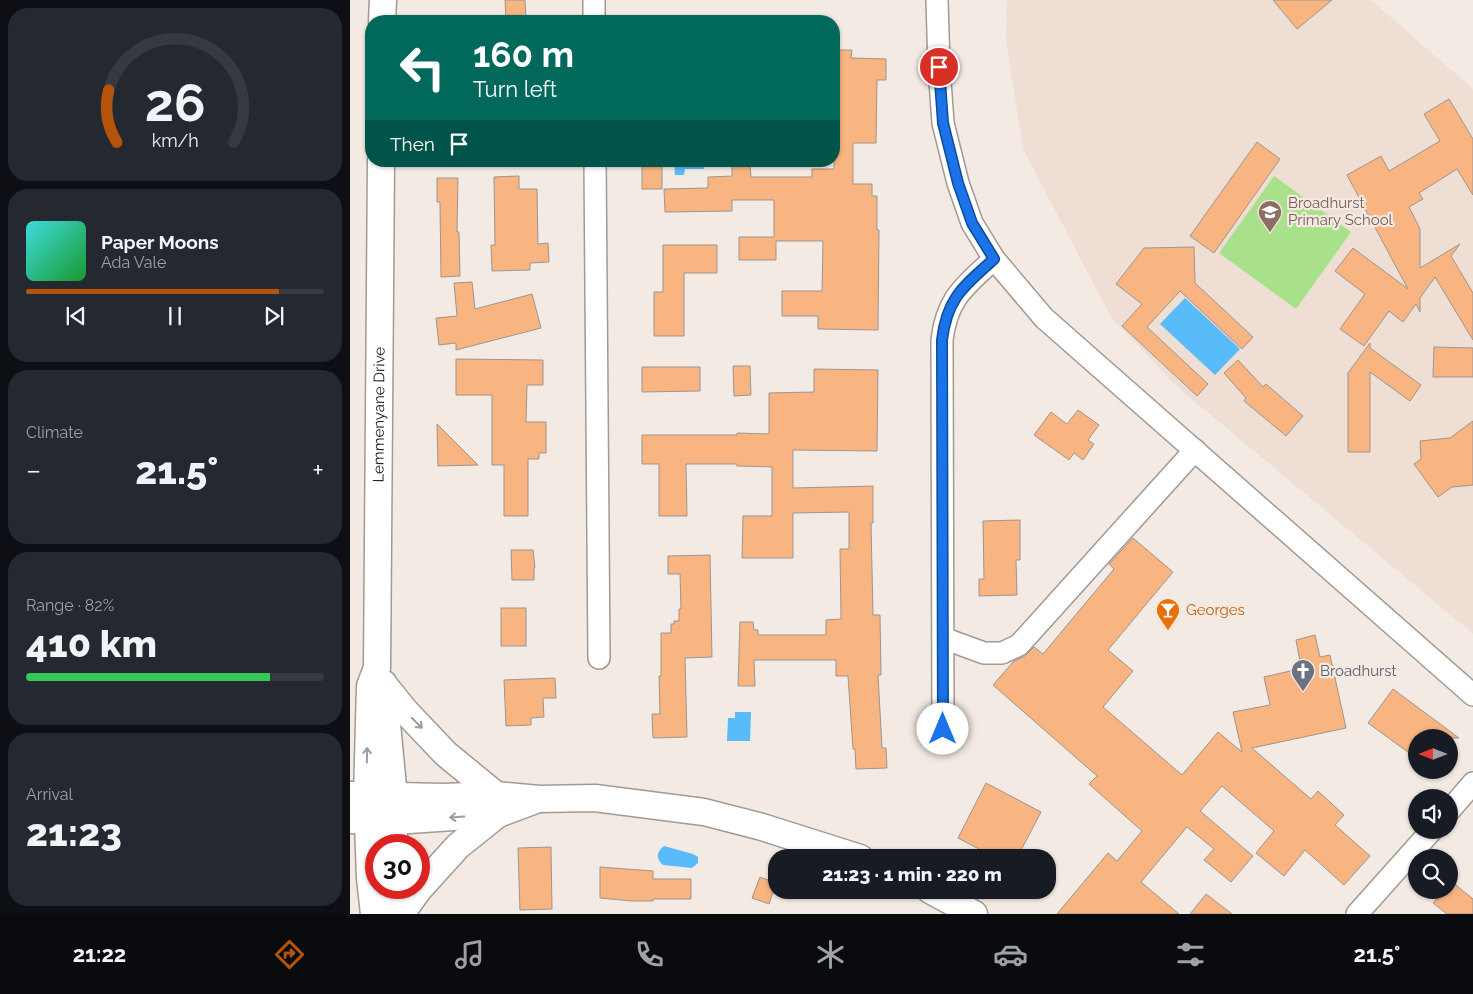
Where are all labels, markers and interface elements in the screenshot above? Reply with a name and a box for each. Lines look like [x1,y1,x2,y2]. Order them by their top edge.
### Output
text: 160 m [473,34,574,75]
icon: left [390,35,455,100]
pin [918,46,960,88]
icon: arrive [925,53,953,81]
text: 26 [145,72,205,133]
text: Turn left [473,76,557,102]
text: km/h [151,130,199,151]
icon: arrive [445,130,473,158]
text: Then [390,133,435,155]
place label: Broadhurst Primary School [1288,194,1394,229]
school or university icon: Broadhurst Primary School [1257,199,1283,233]
text: Paper Moons [101,231,219,253]
text: Ada Vale [101,253,166,272]
icon: previous [62,302,90,330]
icon: pause [161,302,189,330]
icon: next [260,302,288,330]
street label: Lemmenyane Drive [369,347,389,483]
text: Climate [26,423,83,442]
text: 21.5° [135,448,218,493]
text: − [26,454,41,487]
text: + [312,454,324,487]
text: Range · 82% [26,596,114,615]
bar icon: Georges [1155,597,1181,631]
place label: Georges [1186,601,1245,619]
text: 410 km [26,621,157,666]
church icon: Broadhurst [1290,658,1316,692]
place label: Broadhurst [1320,662,1397,680]
position arrow [916,702,968,754]
one-way arrow [411,717,423,729]
north arrow [1408,729,1458,779]
map controls [1408,729,1458,899]
one-way arrow [362,747,372,764]
text: Arrival [26,785,73,804]
button: sound [1408,789,1458,839]
text: 21:23 [26,810,122,855]
one-way arrow [450,812,466,821]
speed limit sign: 30 [365,834,430,899]
button: search [1408,849,1458,899]
text: 21:23 · 1 min · 220 m [822,863,1002,885]
icon: directions [272,937,307,972]
icon: music [452,937,487,972]
icon: phone [632,937,667,972]
icon: climate [813,937,848,972]
icon: car [993,937,1028,972]
icon: filters [1173,937,1208,972]
text: 21:22 [73,941,126,967]
text: 21.5° [1354,941,1400,967]

